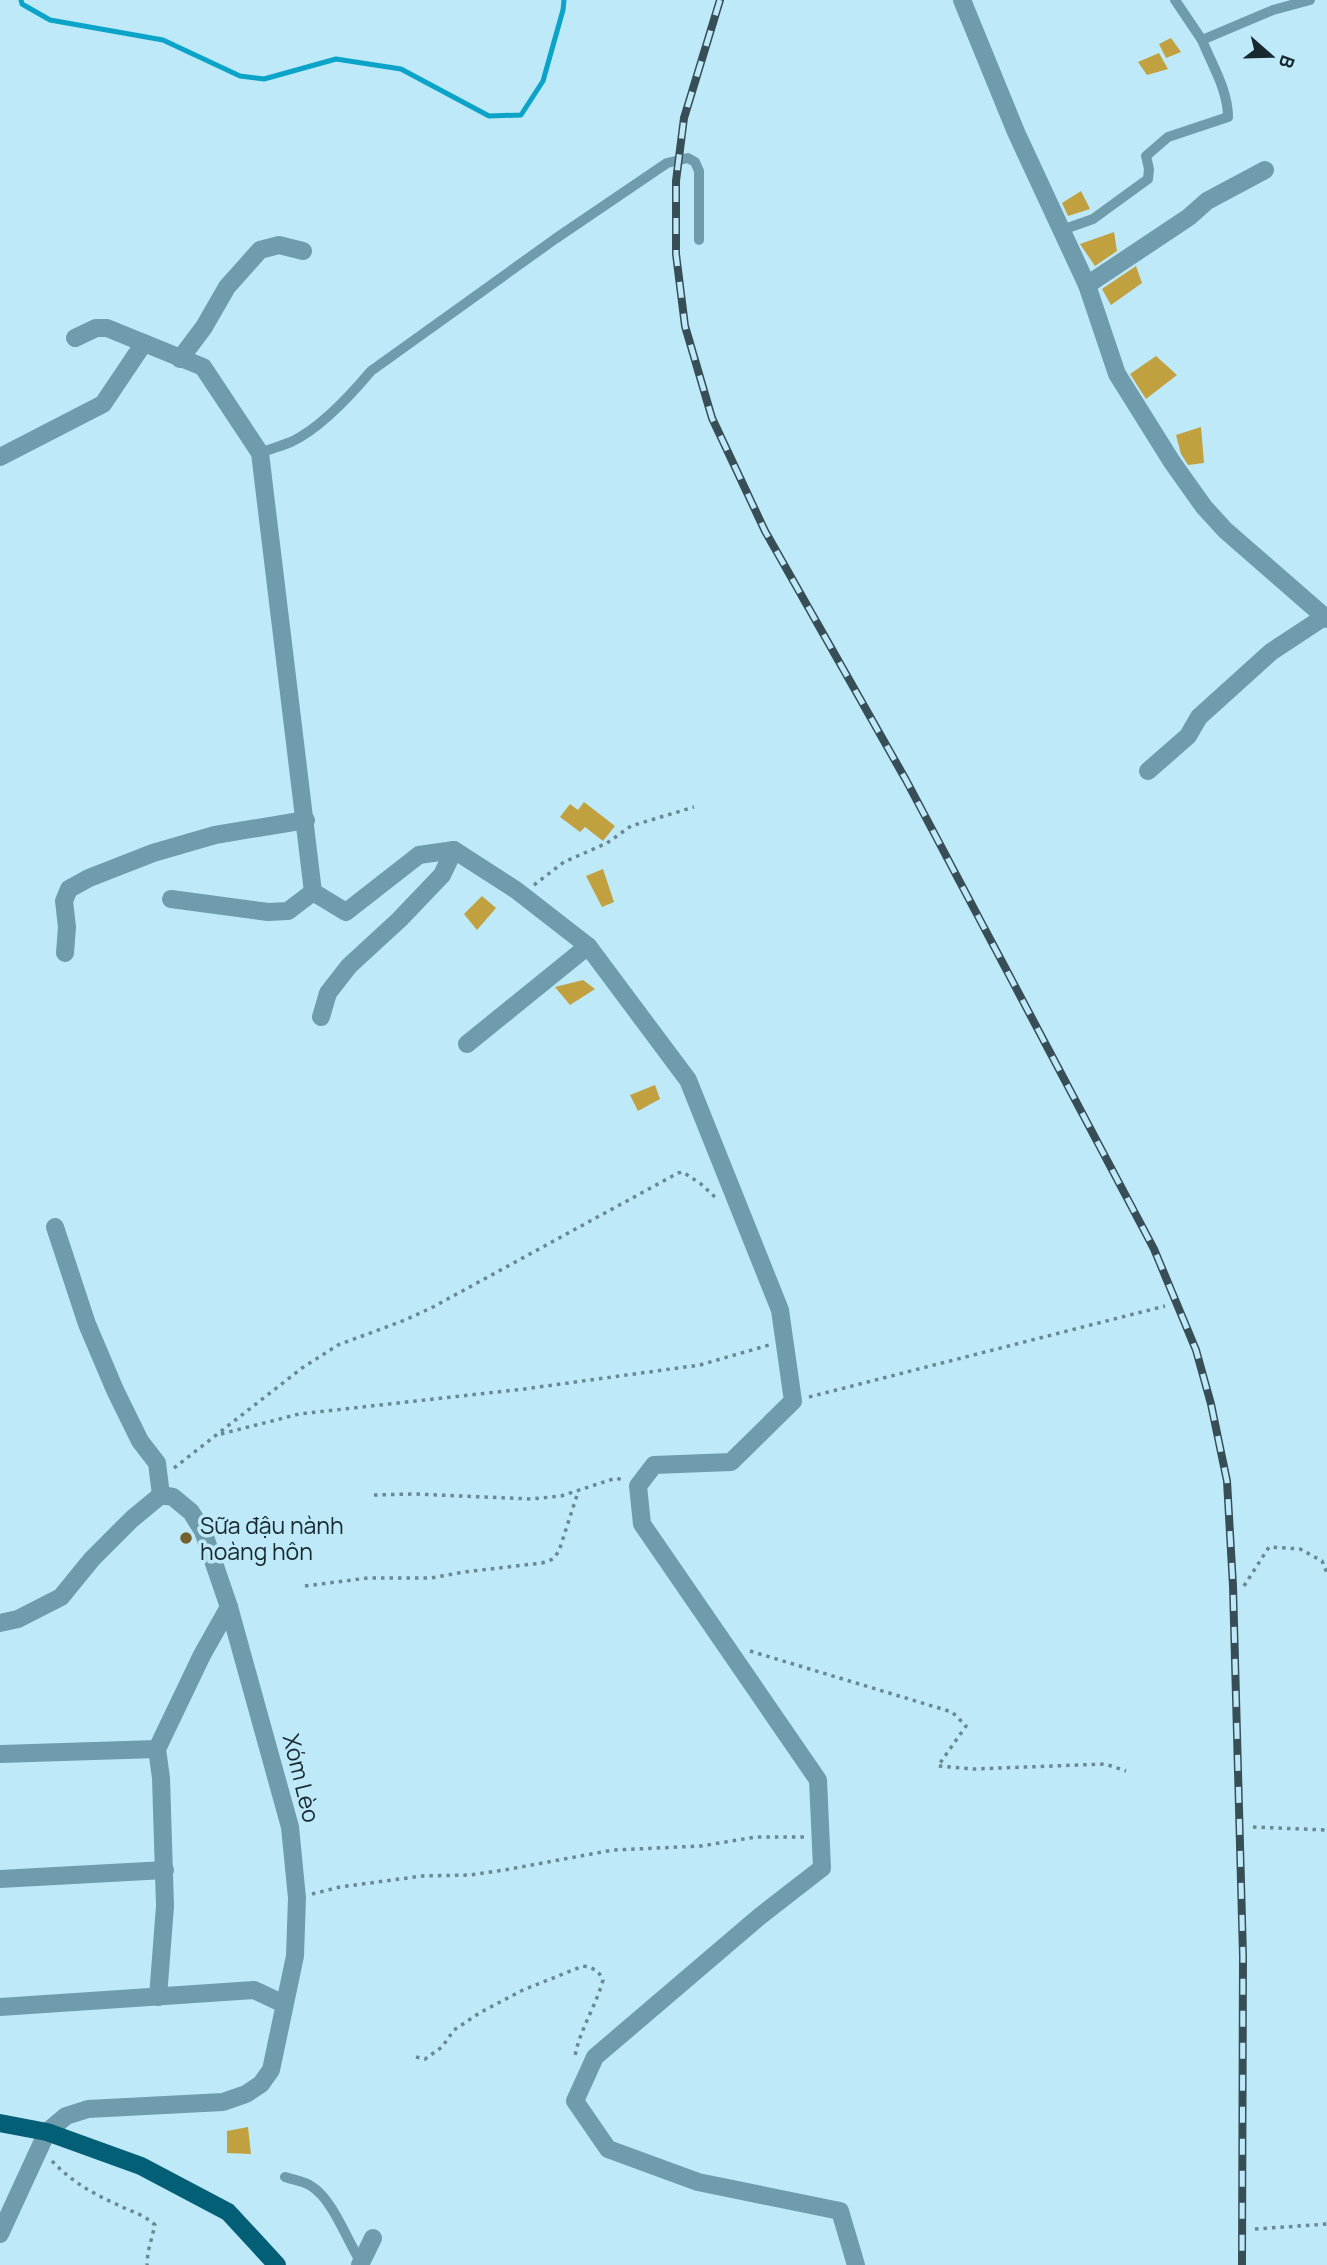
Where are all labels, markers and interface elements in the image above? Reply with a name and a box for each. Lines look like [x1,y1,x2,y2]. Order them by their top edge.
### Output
north arrow [1236,21,1306,91]
text: B [1273,52,1301,72]
place label: Sữa đậu nành hoàng hôn [200,1509,344,1567]
marker: Sữa đậu nành hoàng hôn [178,1530,194,1546]
street label: Xóm Lèo [276,1730,328,1826]

